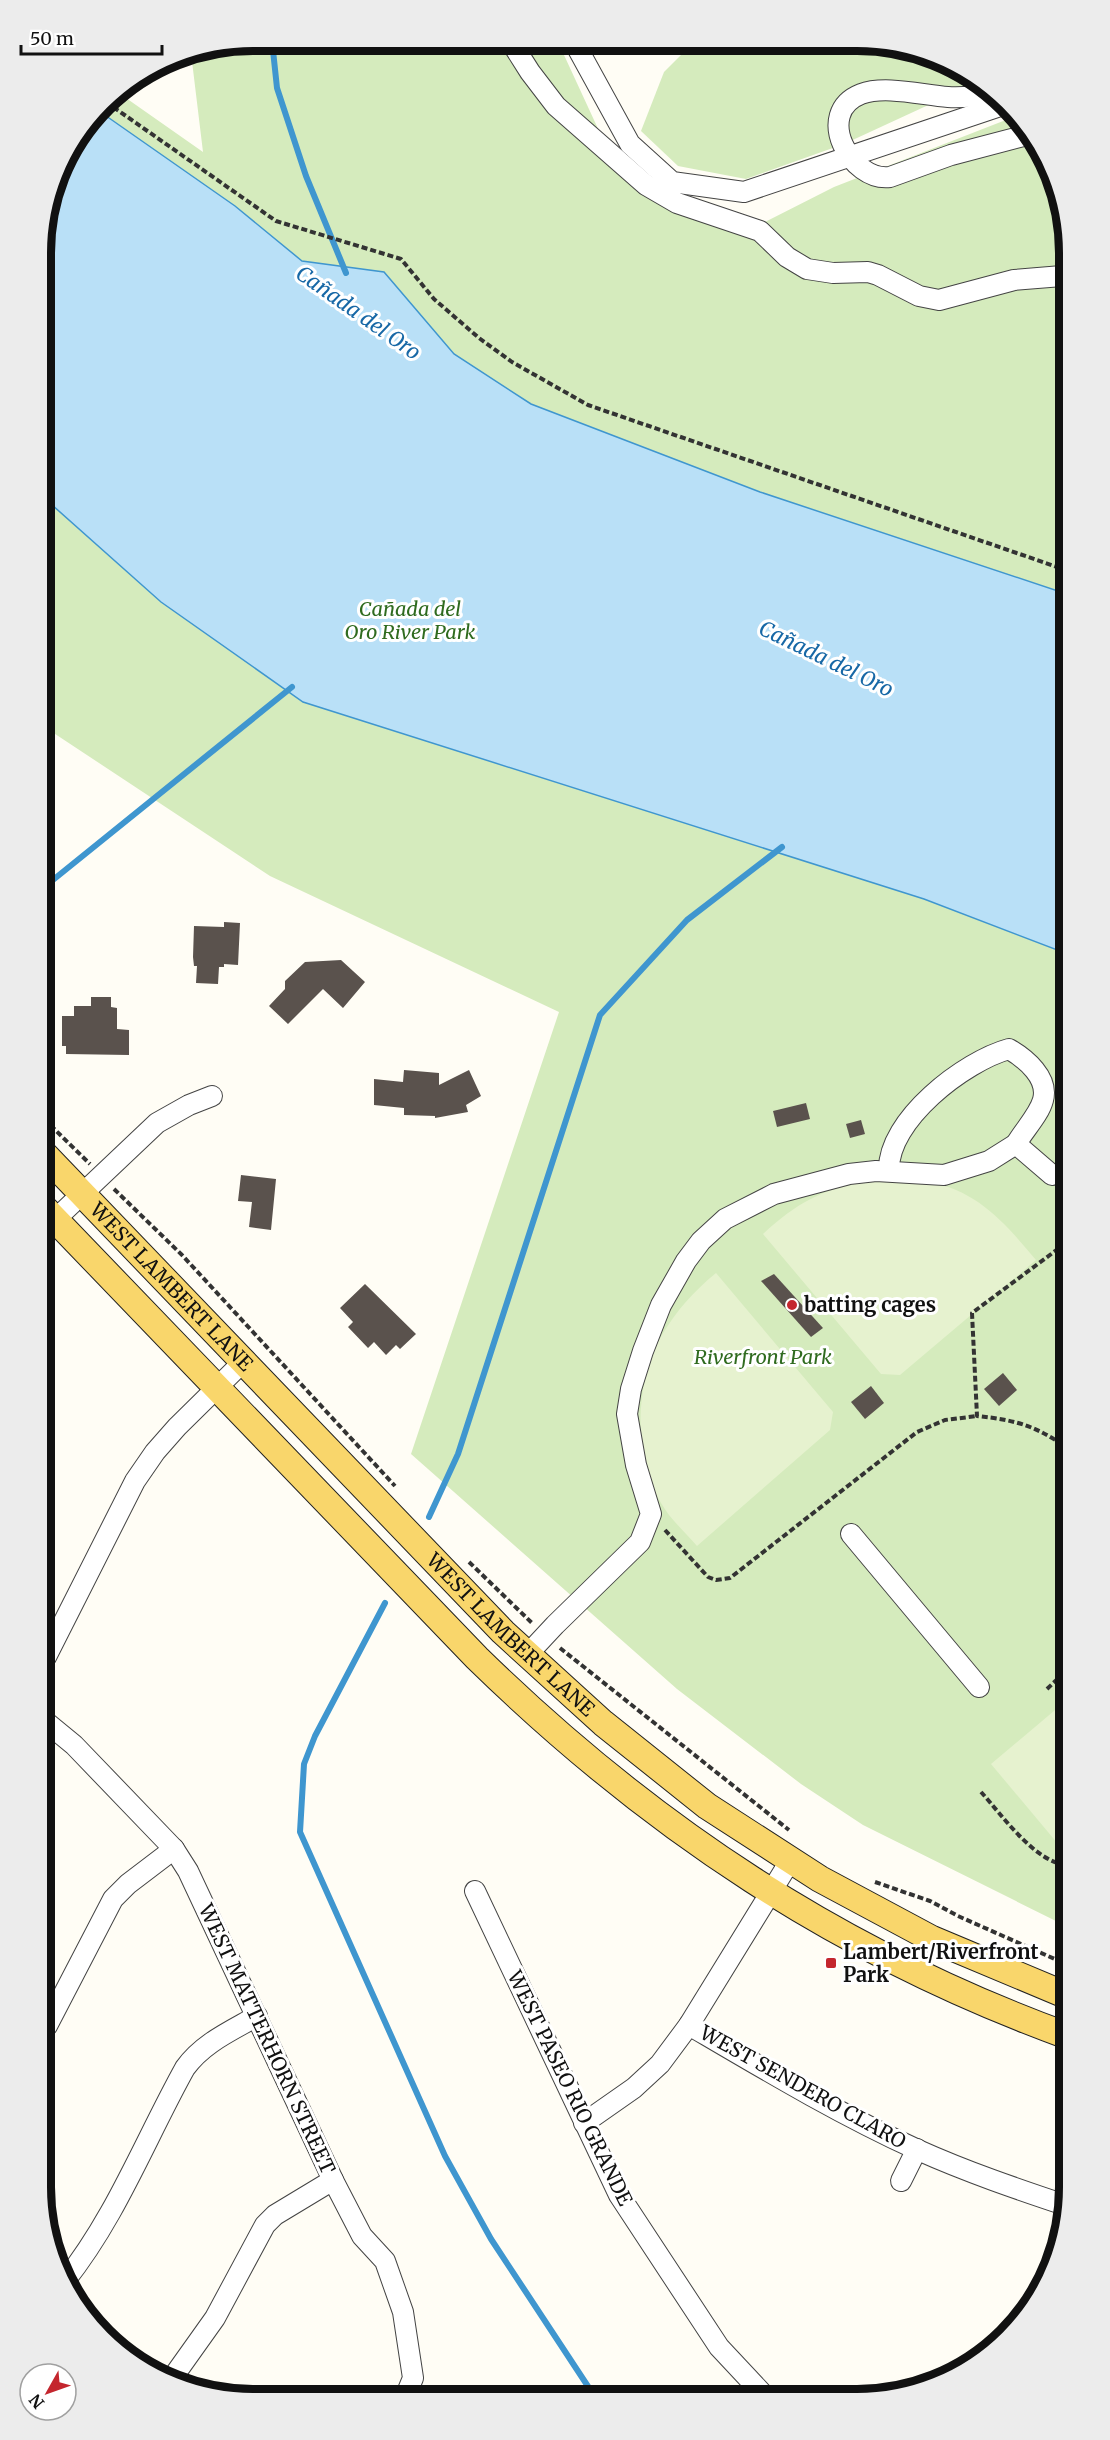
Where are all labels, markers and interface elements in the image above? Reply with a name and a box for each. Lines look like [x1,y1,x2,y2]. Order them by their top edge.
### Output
scale bar [21,18,162,56]
text: 50 m [30,27,74,50]
water label: Cañada del Oro [291,260,426,366]
park label: Cañada del Oro River Park [345,596,476,644]
water label: Cañada del Oro [754,614,898,703]
street label: WEST LAMBERT LANE [84,1196,259,1376]
place label: batting cages [804,1292,936,1317]
marker: batting cages [785,1298,799,1312]
park label: Riverfront Park [694,1344,832,1369]
street label: WEST LAMBERT LANE [421,1547,600,1721]
street label: WEST MATTERHORN STREET [193,1899,341,2178]
place label: Lambert/Riverfront Park [843,1939,1038,1987]
marker: Lambert/Riverfront Park [824,1956,838,1970]
street label: WEST PASEO RIO GRANDE [502,1965,638,2210]
street label: WEST SENDERO CLARO [695,2019,911,2154]
north arrow [18,2362,78,2422]
text: N [25,2390,48,2413]

